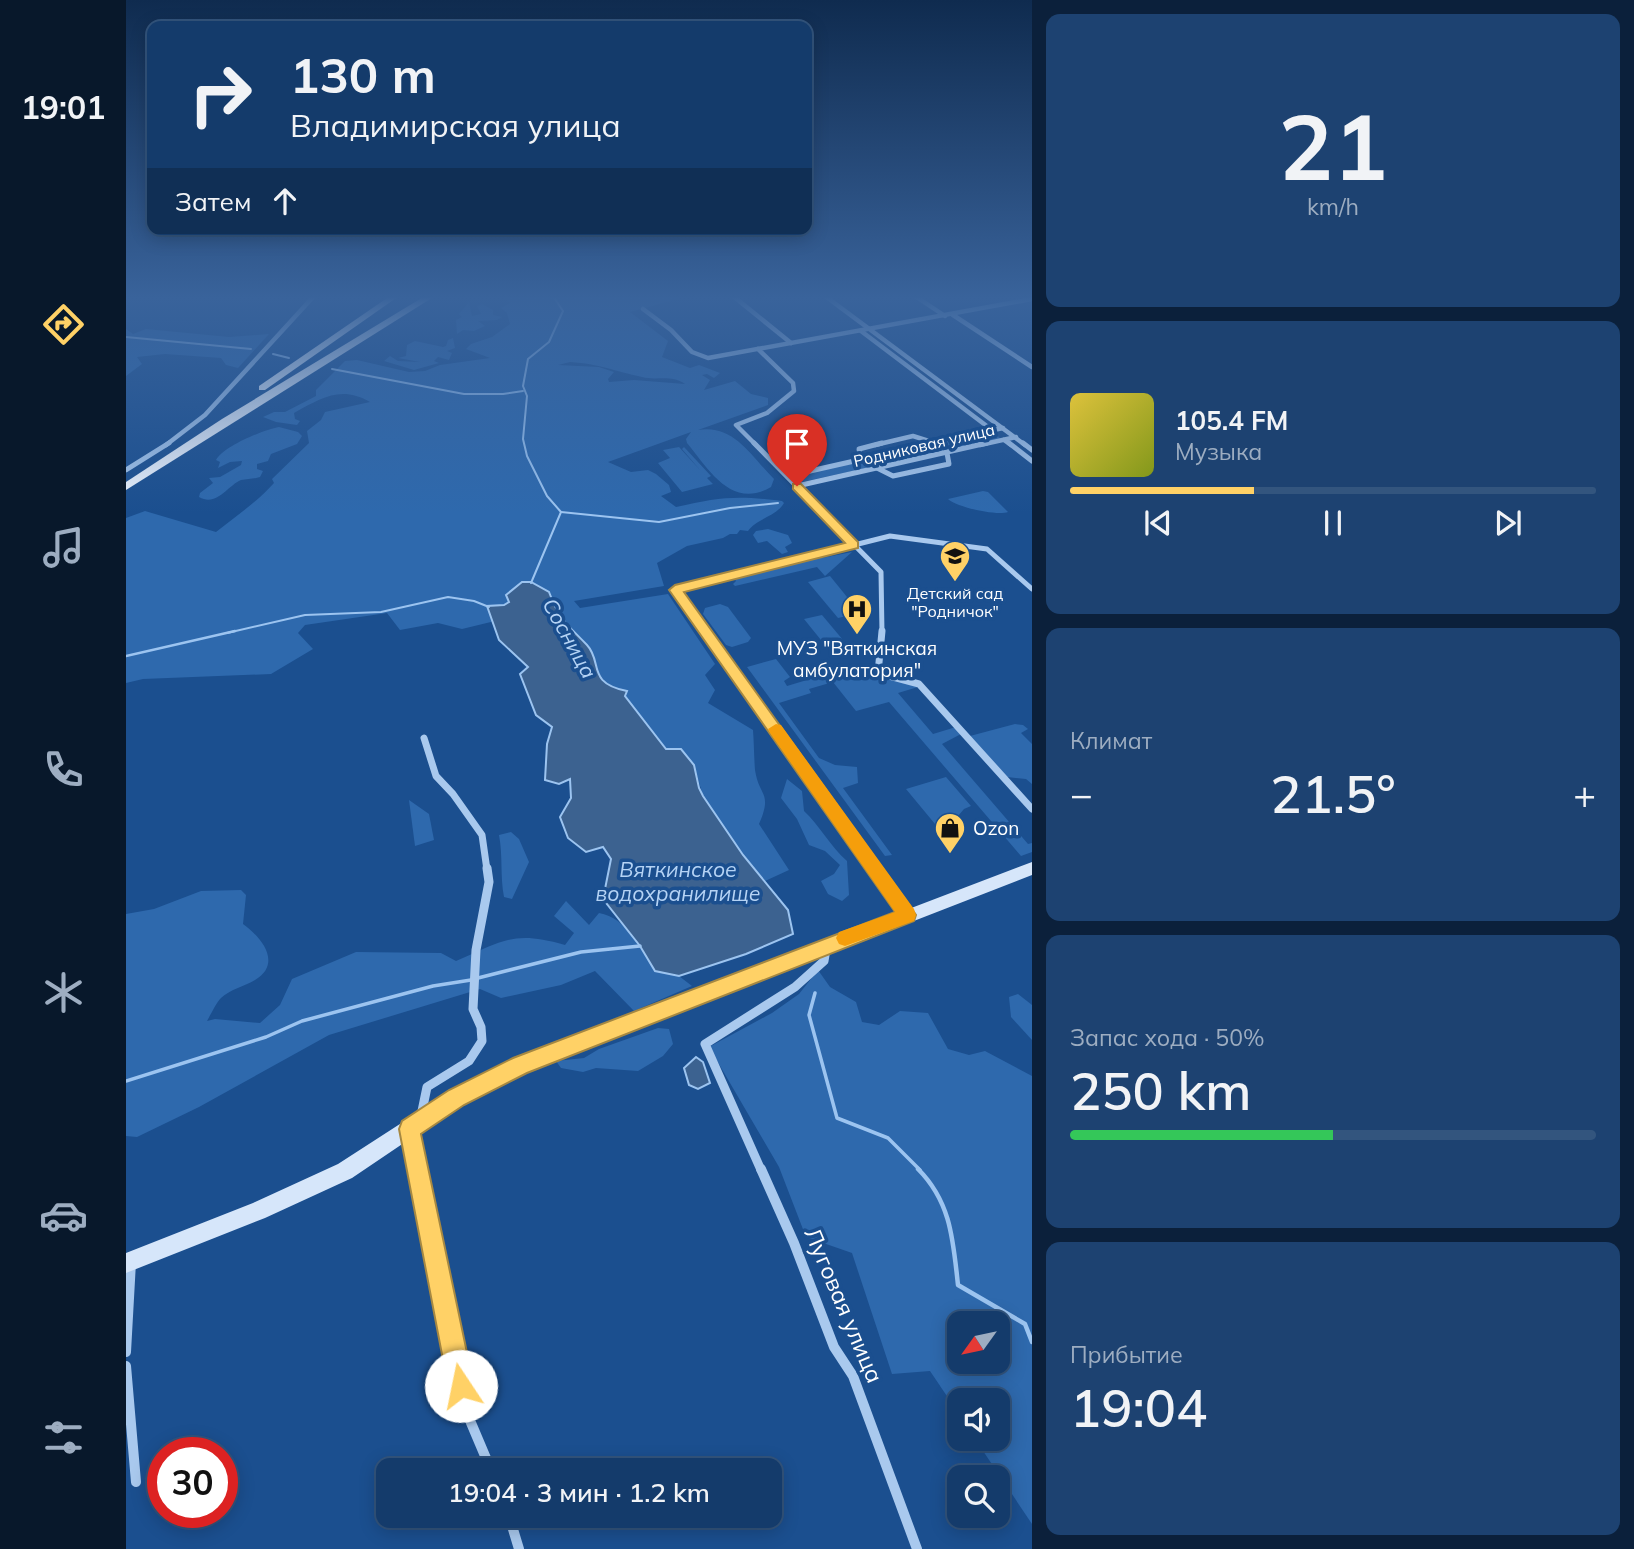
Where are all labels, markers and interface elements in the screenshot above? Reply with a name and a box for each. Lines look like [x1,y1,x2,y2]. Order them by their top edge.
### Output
text: 130 m [290,44,436,105]
icon: right [175,49,266,140]
text: 19:01 [21,87,105,127]
text: 21 [1278,89,1388,203]
text: Владимирская улица [290,105,621,145]
icon: ahead [266,182,304,220]
text: Затем [175,185,252,218]
text: km/h [1307,192,1359,221]
icon: directions [39,300,88,349]
text: 105.4 FM [1175,404,1288,437]
pin [767,414,827,486]
street label: Родниковая улица [851,419,997,471]
icon: arrive [778,425,816,463]
text: Музыка [1175,437,1262,466]
icon: previous [1139,504,1177,542]
icon: pause [1314,504,1352,542]
icon: next [1489,504,1527,542]
icon: music [39,523,88,572]
school or university icon: Детский сад "Родничок" [938,539,972,583]
place label: Детский сад "Родничок" [907,583,1003,621]
hospital icon: МУЗ "Вяткинская амбулатория" [840,592,874,636]
water label: Сосница [537,593,603,683]
place label: МУЗ "Вяткинская амбулатория" [777,636,937,682]
text: Климат [1070,726,1152,755]
icon: phone [39,745,88,794]
text: 21.5° [1270,761,1396,826]
text: − [1070,770,1093,818]
text: + [1573,770,1596,818]
shop icon: Ozon [933,811,967,855]
place label: Ozon [973,816,1019,840]
water label: Вяткинское водохранилище [596,856,760,906]
icon: climate [39,968,88,1017]
text: Запас хода · 50% [1070,1023,1265,1052]
text: 250 km [1070,1058,1251,1123]
icon: car [39,1191,88,1240]
street label: Луговая улица [798,1223,890,1387]
north arrow [947,1311,1010,1374]
map controls [947,1311,1010,1528]
text: Прибытие [1070,1340,1183,1369]
position arrow [424,1349,498,1423]
text: 19:04 [1070,1375,1207,1440]
button: sound [947,1388,1010,1451]
icon: filters [39,1413,88,1462]
speed limit sign: 30 [147,1437,238,1528]
button: search [947,1465,1010,1528]
text: 19:04 · 3 мин · 1.2 km [448,1476,710,1509]

